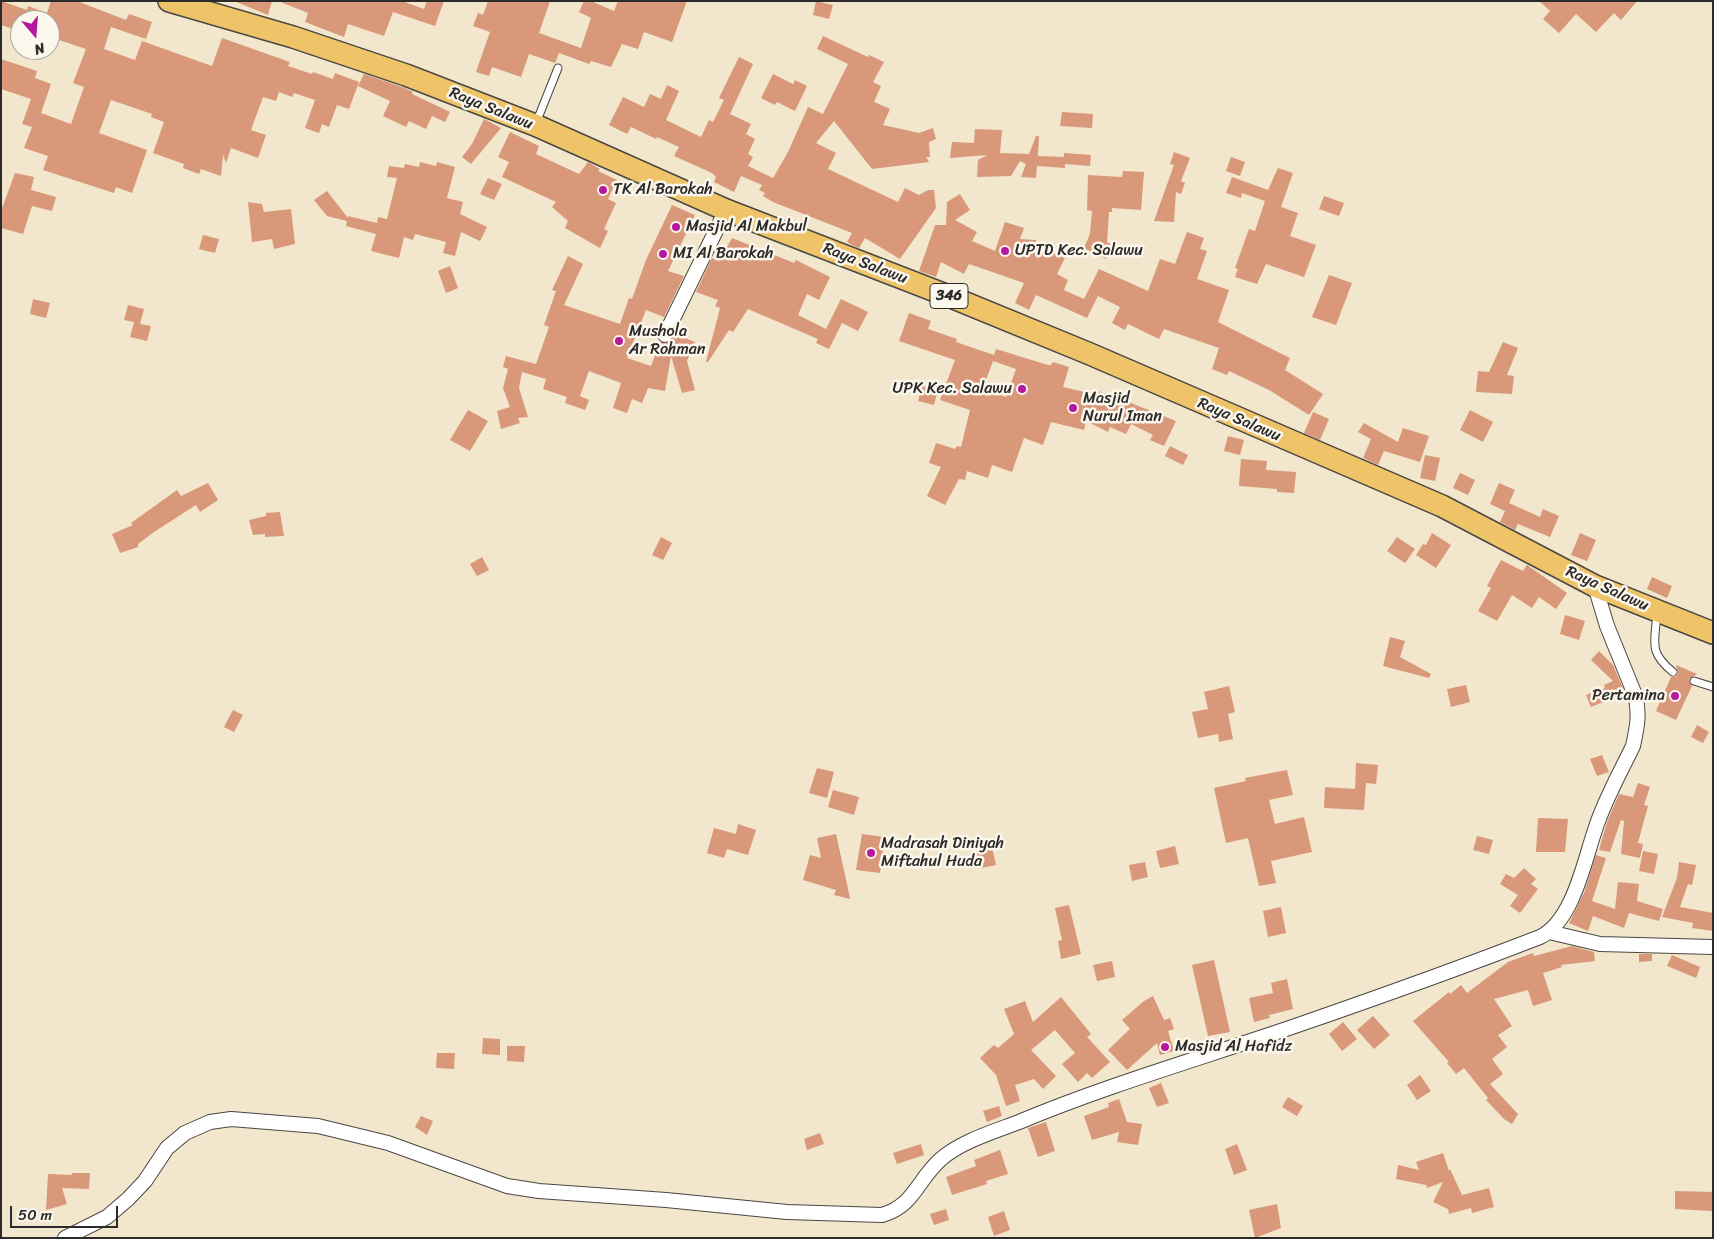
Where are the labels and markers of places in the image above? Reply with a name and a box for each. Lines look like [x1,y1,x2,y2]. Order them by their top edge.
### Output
place label: TK Al Barokah [613,180,713,200]
marker: TK Al Barokah [597,184,609,196]
place label: Masjid Al Makbul [686,217,807,237]
marker: Masjid Al Makbul [670,221,682,233]
place label: UPTD Kec. Salawu [1015,241,1143,261]
place label: MI Al Barokah [673,244,773,264]
marker: UPTD Kec. Salawu [999,245,1011,257]
marker: MI Al Barokah [657,248,669,260]
place label: Mushola Ar Rohman [629,322,705,360]
marker: Mushola Ar Rohman [613,335,625,347]
place label: UPK Kec. Salawu [893,379,1012,399]
marker: UPK Kec. Salawu [1016,383,1028,395]
place label: Masjid Nurul Iman [1083,389,1162,427]
marker: Masjid Nurul Iman [1067,402,1079,414]
place label: Pertamina [1592,686,1665,706]
marker: Pertamina [1669,690,1681,702]
place label: Madrasah Diniyah Miftahul Huda [881,834,1004,872]
marker: Madrasah Diniyah Miftahul Huda [865,847,877,859]
place label: Masjid Al Hafidz [1175,1037,1292,1057]
marker: Masjid Al Hafidz [1159,1041,1171,1053]

